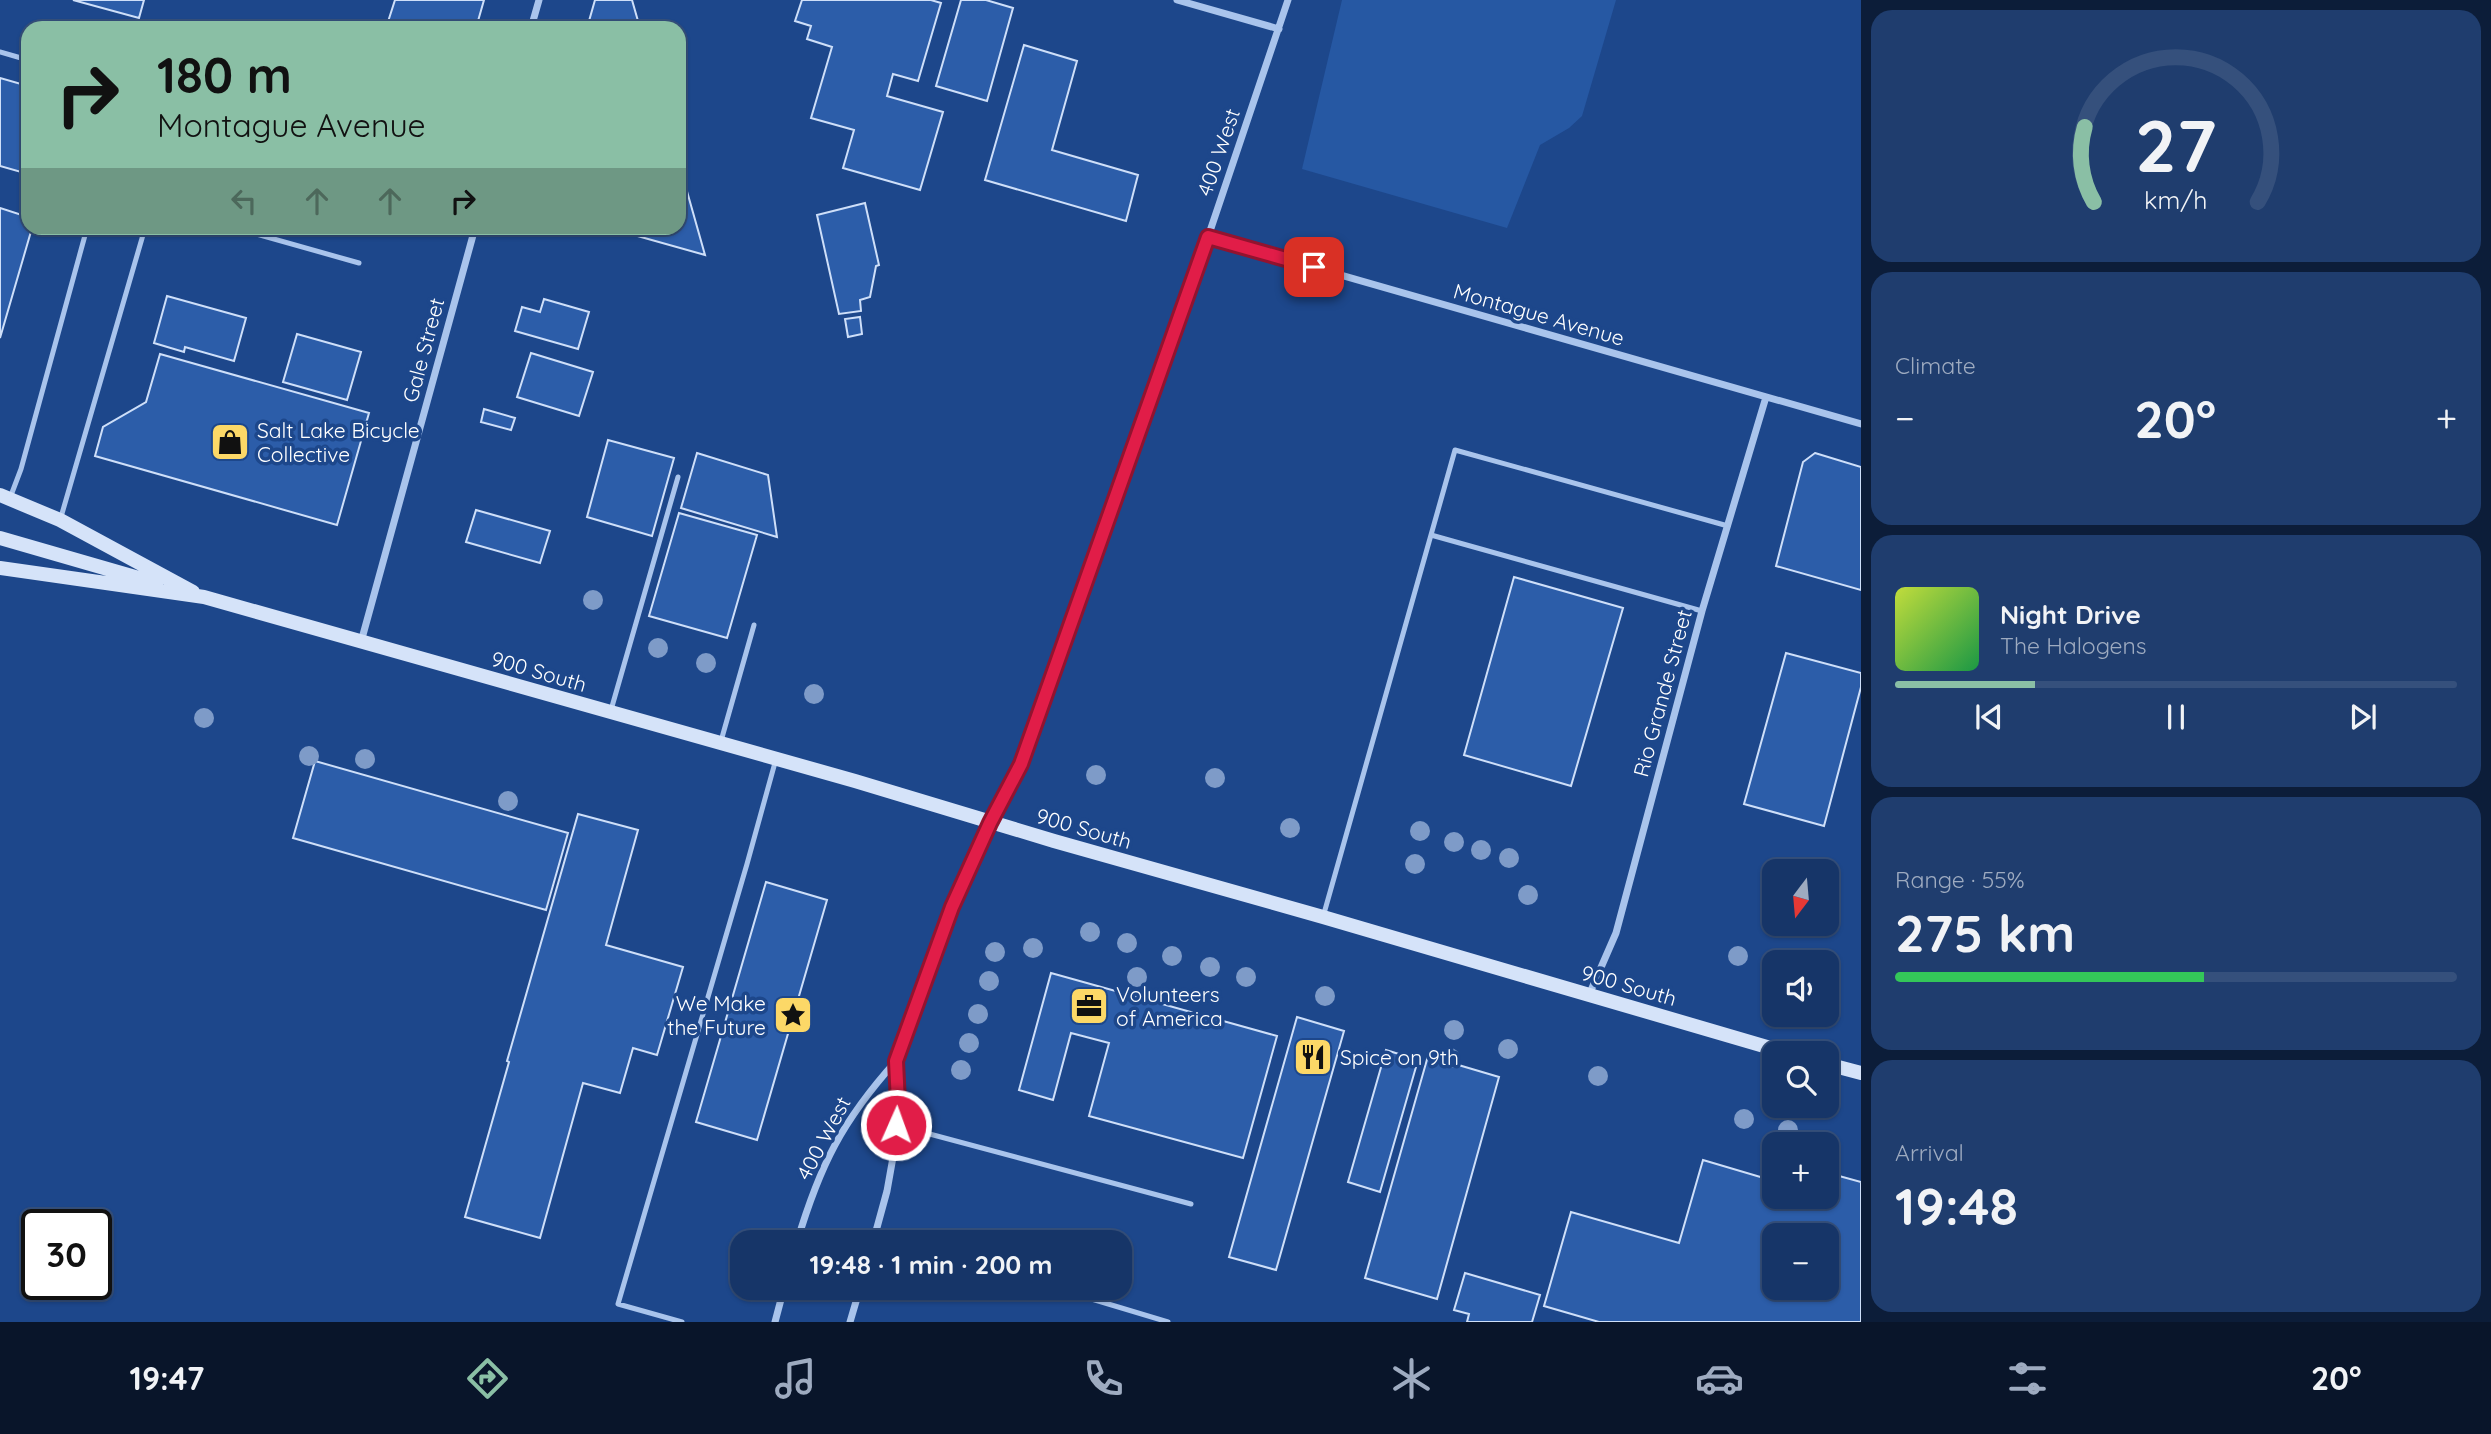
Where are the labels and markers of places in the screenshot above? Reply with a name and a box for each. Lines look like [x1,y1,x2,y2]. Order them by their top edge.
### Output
pin [1284,237,1344,297]
place label: Salt Lake Bicycle Collective [257,417,420,467]
shop icon: Salt Lake Bicycle Collective [209,421,251,463]
place label: Volunteers of America [1116,981,1223,1031]
office icon: Volunteers of America [1068,985,1110,1027]
place label: We Make the Future [667,990,766,1040]
place icon: We Make the Future [772,994,814,1036]
restaurant icon: Spice on 9th [1292,1036,1334,1078]
place label: Spice on 9th [1340,1044,1459,1070]

